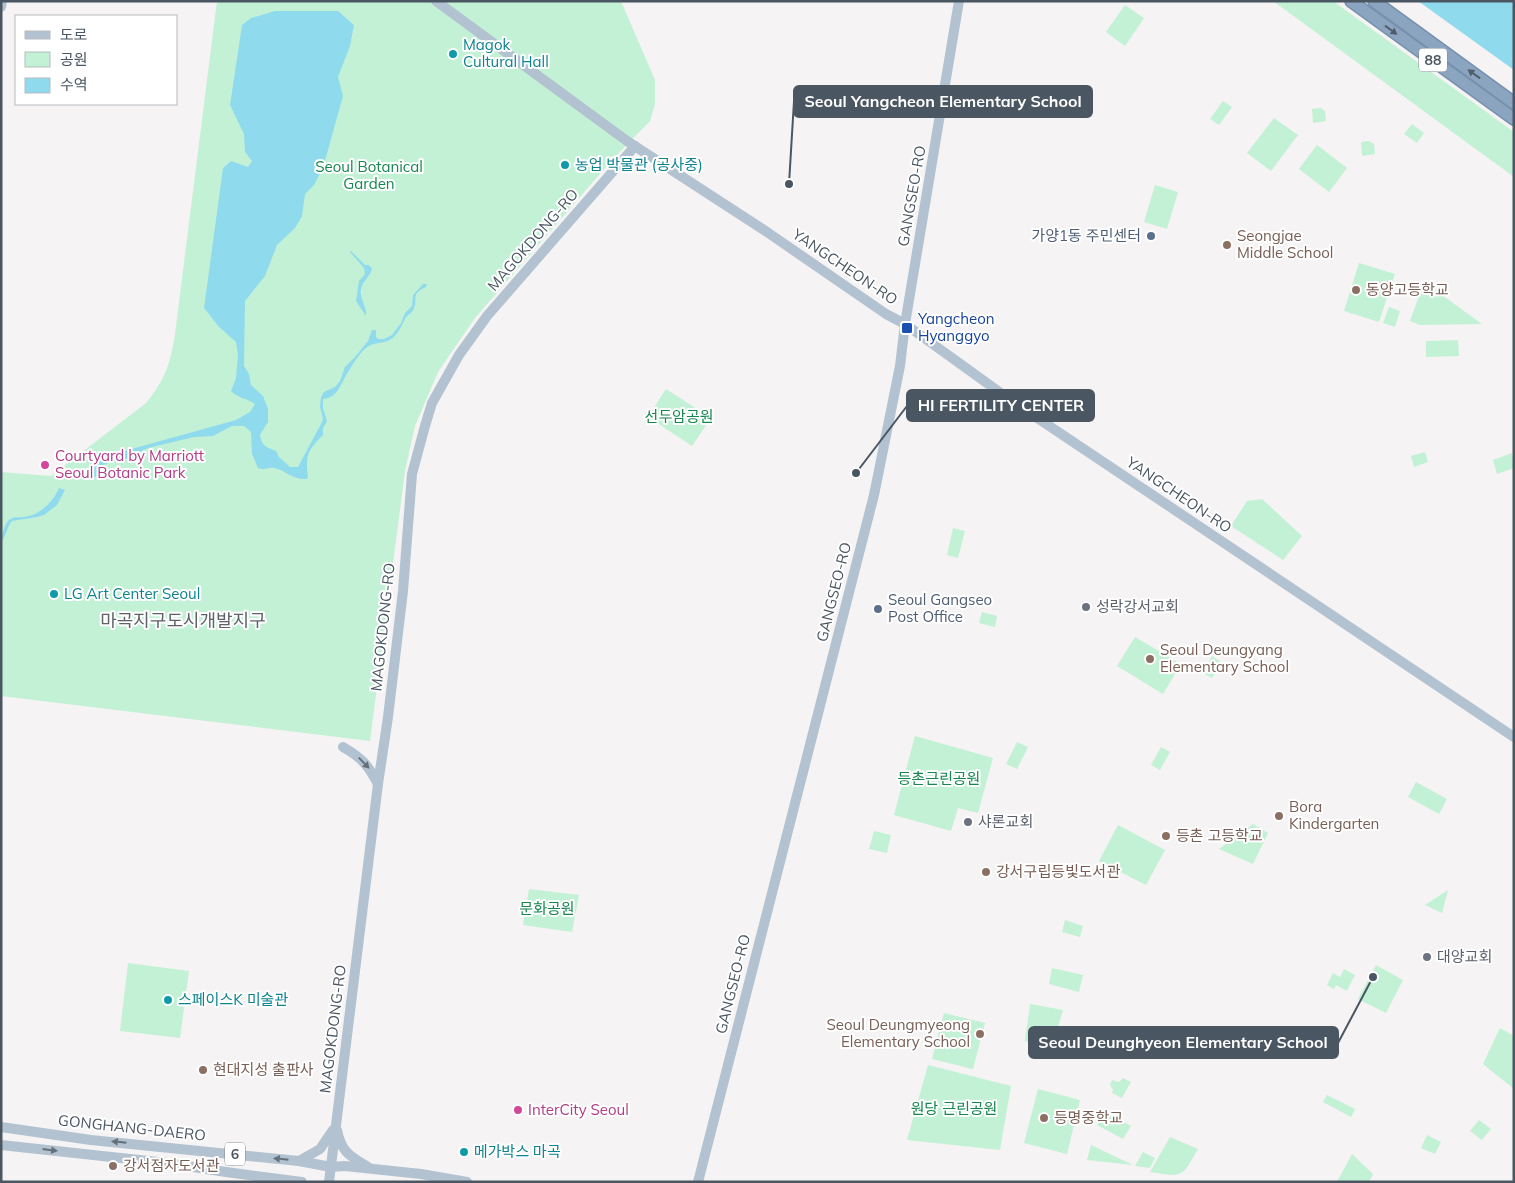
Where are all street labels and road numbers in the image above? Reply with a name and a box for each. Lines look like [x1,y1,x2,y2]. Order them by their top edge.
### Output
road number: 88 [1419,48,1447,72]
street label: GANGSEO-RO [893,144,930,248]
street label: MAGOKDONG-RO [483,185,582,295]
street label: YANGCHEON-RO [788,224,902,309]
street label: YANGCHEON-RO [1122,452,1236,537]
street label: GANGSEO-RO [812,540,855,644]
street label: MAGOKDONG-RO [366,562,399,692]
street label: GANGSEO-RO [711,932,754,1036]
street label: MAGOKDONG-RO [315,964,350,1094]
street label: GONGHANG-DAERO [57,1110,207,1145]
road number: 6 [225,1142,245,1166]

